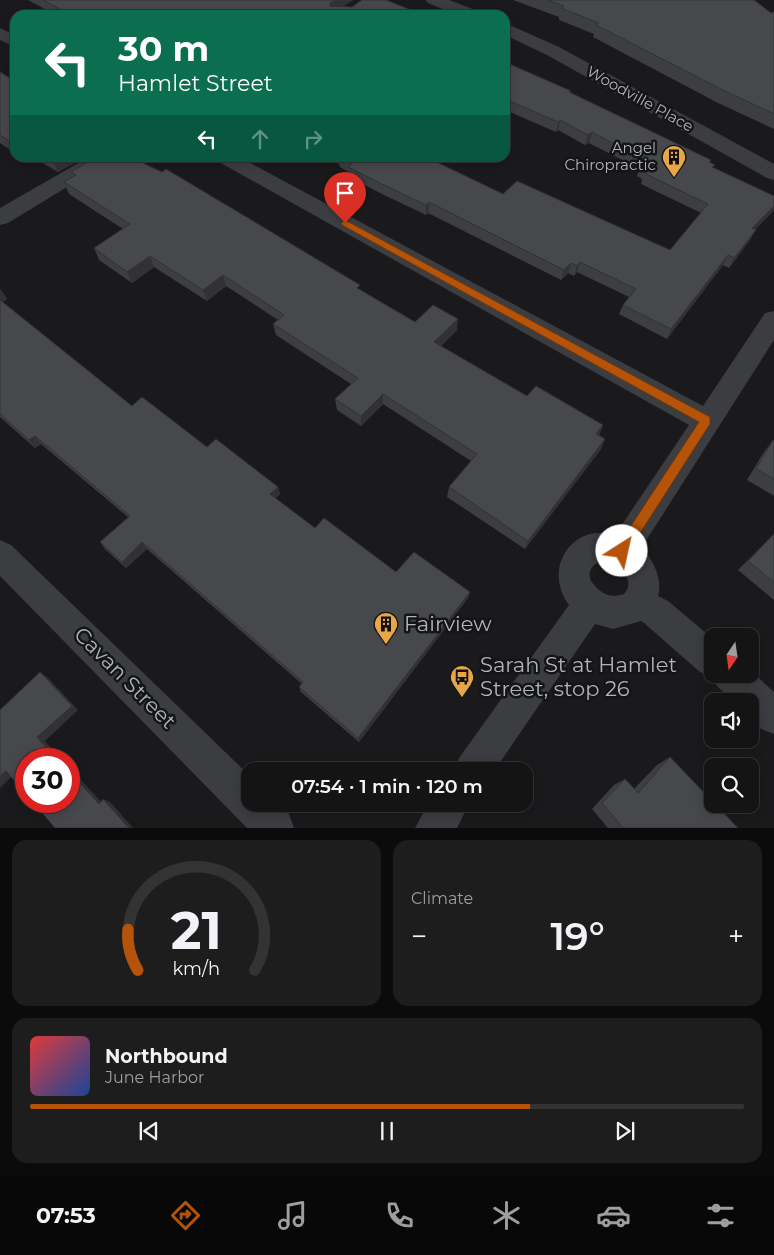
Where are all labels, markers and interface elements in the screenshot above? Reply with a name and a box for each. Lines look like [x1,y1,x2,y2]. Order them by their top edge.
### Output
text: 30 m [118,27,209,70]
icon: left [35,30,100,95]
street label: Woodville Place [584,61,697,136]
text: Hamlet Street [118,70,273,97]
icon: left [193,125,221,153]
icon: ahead [246,125,274,153]
icon: right [299,125,327,153]
place label: Angel Chiropractic [564,138,656,174]
building icon: Angel Chiropractic [661,144,687,178]
pin [324,172,366,223]
icon: arrive [331,179,359,207]
position arrow [595,524,647,576]
building icon: Fairview [373,611,399,645]
place label: Fairview [404,611,492,636]
street label: Cavan Street [69,622,181,734]
north arrow [704,628,759,682]
map controls [704,628,759,813]
place label: Sarah St at Hamlet Street, stop 26 [480,652,677,701]
bus stop icon: Sarah St at Hamlet Street, stop 26 [449,664,475,698]
button: sound [704,693,759,748]
speed limit sign: 30 [15,748,80,813]
button: search [704,758,759,813]
text: 07:54 · 1 min · 120 m [291,775,483,798]
text: Climate [411,889,473,908]
text: 21 [171,899,222,962]
text: 19° [550,913,605,960]
text: − [411,919,427,953]
text: + [728,919,744,953]
text: km/h [173,958,220,979]
text: Northbound [105,1045,228,1068]
text: June Harbor [105,1068,204,1087]
icon: previous [135,1117,163,1145]
icon: pause [373,1117,401,1145]
icon: next [611,1117,639,1145]
icon: directions [168,1198,203,1233]
icon: music [275,1198,310,1233]
icon: phone [382,1198,417,1233]
icon: climate [489,1198,524,1233]
icon: car [596,1198,631,1233]
icon: filters [703,1198,738,1233]
text: 07:53 [36,1202,96,1229]

